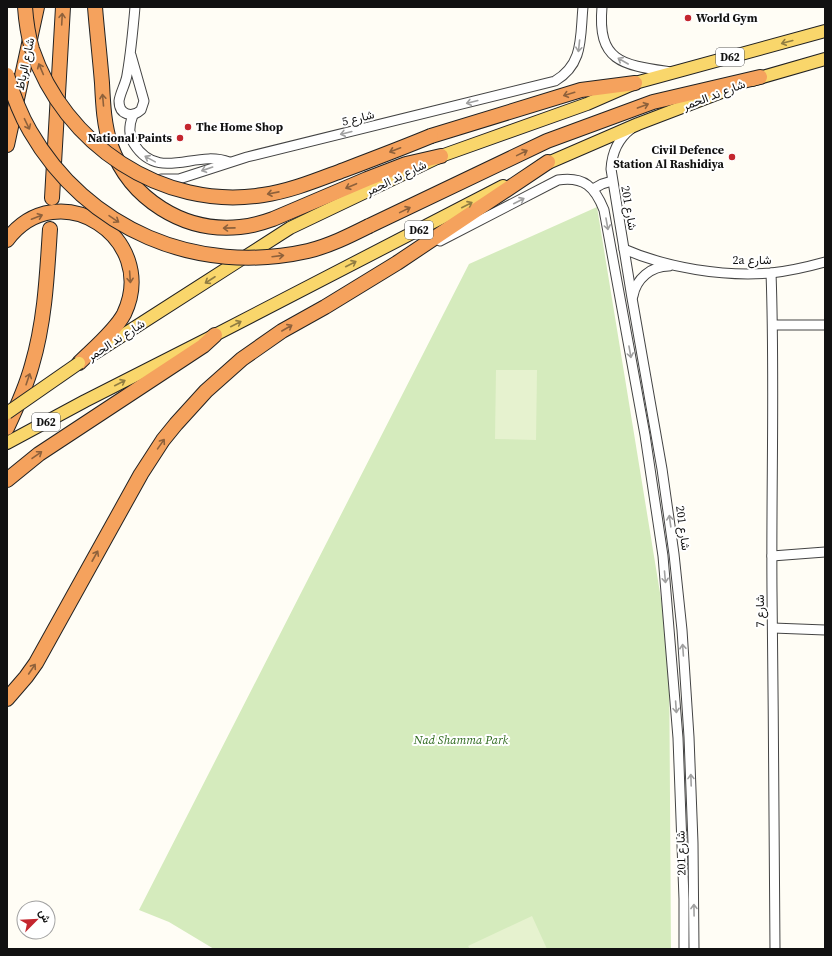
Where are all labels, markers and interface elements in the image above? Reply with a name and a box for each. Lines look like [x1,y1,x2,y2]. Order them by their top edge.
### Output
place label: World Gym [696,10,758,26]
one-way arrow [58,13,66,26]
marker: World Gym [683,13,693,23]
street label: شارع الرباط [12,36,39,92]
one-way arrow [781,38,794,46]
one-way arrow [575,39,582,52]
road number: D62 [716,48,744,66]
one-way arrow [617,56,629,64]
one-way arrow [37,64,44,76]
street label: شارع ند الحمر [680,76,748,115]
one-way arrow [562,91,575,98]
one-way arrow [99,94,106,107]
one-way arrow [466,99,479,106]
one-way arrow [636,101,648,109]
street label: شارع 5 [340,106,376,131]
one-way arrow [24,118,31,130]
place label: The Home Shop [196,119,283,135]
marker: The Home Shop [183,122,193,132]
place label: National Paints [88,130,173,146]
one-way arrow [340,130,353,137]
marker: National Paints [175,133,185,143]
place label: Civil Defence Station Al Rashidiya [613,142,725,172]
one-way arrow [389,147,401,155]
one-way arrow [515,149,527,156]
marker: Civil Defence Station Al Rashidiya [727,152,737,162]
one-way arrow [144,154,156,162]
street label: شارع ند الحمر [362,156,429,201]
one-way arrow [200,166,213,173]
one-way arrow [346,183,358,190]
street label: شارع 201 [616,184,641,232]
one-way arrow [266,190,279,198]
one-way arrow [513,196,525,204]
one-way arrow [461,200,473,208]
one-way arrow [398,206,410,213]
one-way arrow [31,212,43,220]
one-way arrow [108,215,119,223]
one-way arrow [603,217,611,230]
road number: D62 [405,221,433,239]
one-way arrow [223,224,236,232]
one-way arrow [271,252,284,260]
street label: 2a شارع [732,252,772,269]
one-way arrow [345,260,357,268]
one-way arrow [127,270,134,283]
one-way arrow [204,276,215,284]
street label: شارع ند الحمر [83,315,148,366]
one-way arrow [230,320,242,327]
one-way arrow [281,324,293,332]
one-way arrow [627,345,635,358]
one-way arrow [24,373,32,385]
one-way arrow [114,379,126,386]
road number: D62 [32,413,60,431]
one-way arrow [157,439,165,450]
one-way arrow [32,451,43,459]
street label: شارع 201 [671,505,694,552]
one-way arrow [666,515,674,528]
one-way arrow [92,550,100,562]
one-way arrow [662,570,669,583]
street label: شارع 7 [752,594,769,628]
one-way arrow [680,644,687,657]
one-way arrow [28,664,36,675]
one-way arrow [673,700,680,713]
park label: Nad Shamma Park [413,732,508,748]
one-way arrow [687,774,695,787]
street label: شارع 201 [673,830,690,876]
north arrow [16,900,56,940]
one-way arrow [690,904,698,917]
text: ش [35,907,54,925]

